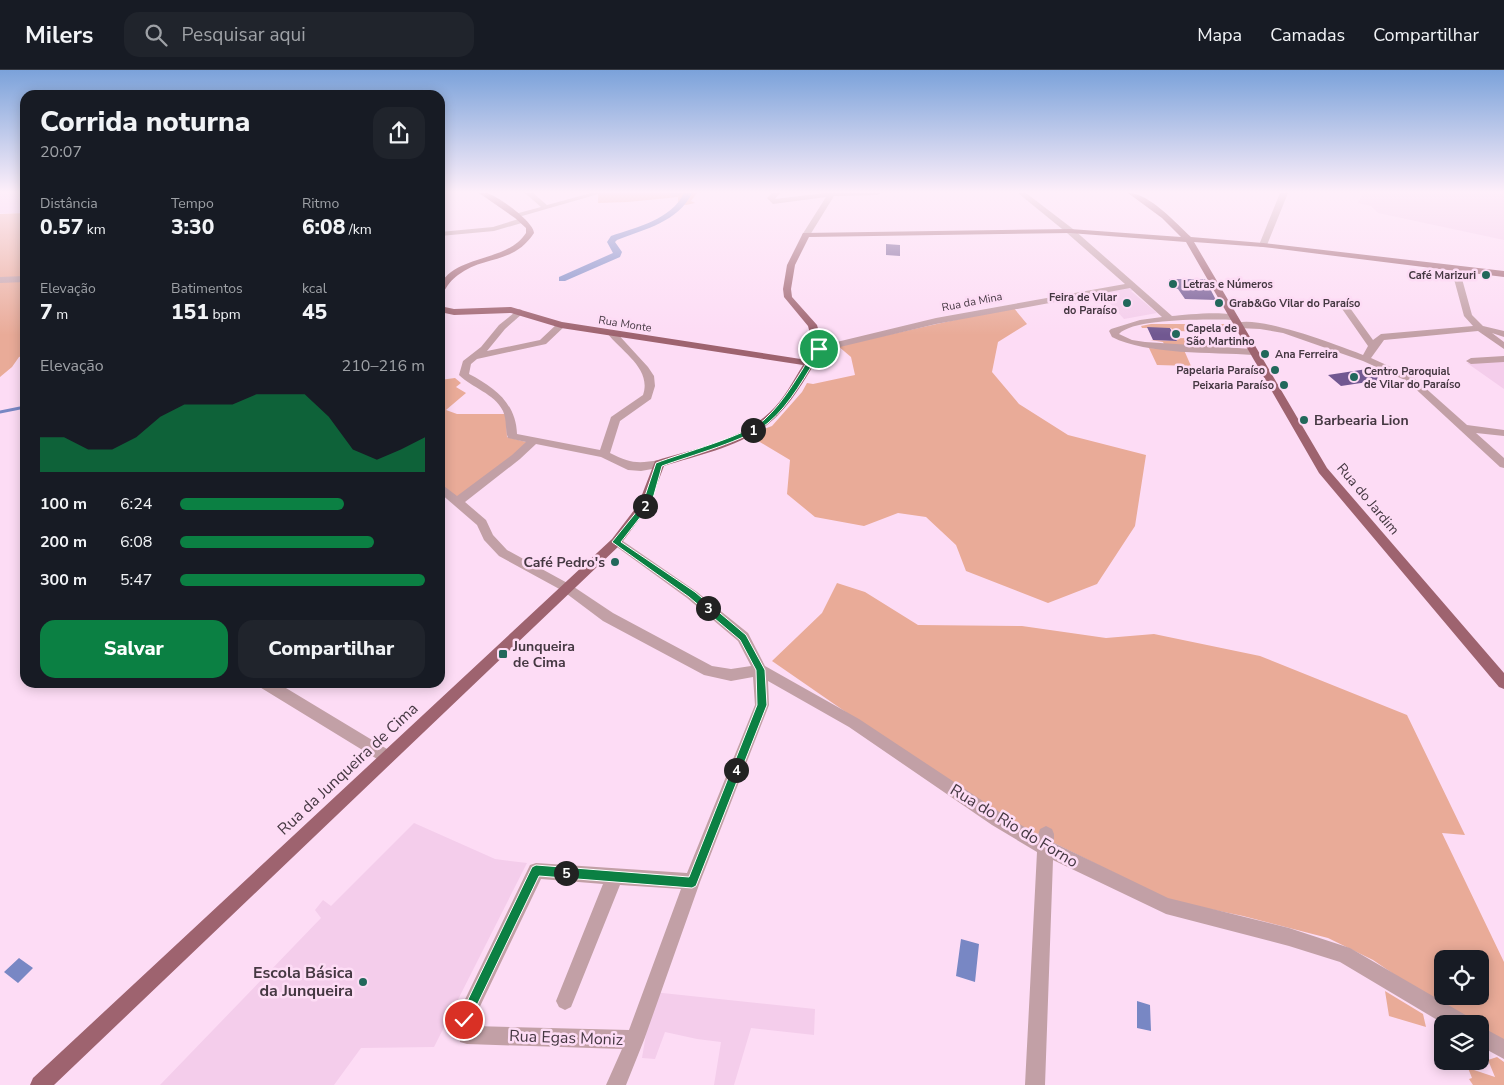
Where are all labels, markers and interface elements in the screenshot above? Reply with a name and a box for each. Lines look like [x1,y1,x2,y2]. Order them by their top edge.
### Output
search box [124,12,474,57]
text: Milers [25,19,94,51]
icon: search [142,21,170,49]
text: Pesquisar aqui [182,22,306,48]
text: Mapa [1197,23,1242,47]
text: Camadas [1270,23,1345,47]
text: Compartilhar [1373,23,1479,47]
text: Corrida noturna [40,103,250,141]
button: share [373,107,425,159]
text: 20:07 [40,141,82,163]
text: Distância [40,194,98,213]
text: Tempo [171,194,214,213]
text: Ritmo [302,194,339,213]
text: 0.57 [40,213,83,241]
text: 3:30 [171,213,214,241]
text: 6:08 [302,213,345,241]
text: km [83,220,106,239]
text: /km [345,220,372,239]
place label: Café Marizuri [1409,268,1476,283]
marker: Café Marizuri [1480,269,1492,281]
place label: Letras e Números [1183,277,1273,292]
marker: Letras e Números [1167,278,1179,290]
text: Elevação [40,279,96,298]
text: Batimentos [171,279,243,298]
text: kcal [302,279,327,298]
street label: Rua da Mina [940,289,1004,315]
place label: Feira de Vilar do Paraíso [1049,290,1118,318]
place label: Grab&Go Vilar do Paraíso [1229,296,1360,311]
marker: Feira de Vilar do Paraíso [1121,297,1133,309]
marker: Grab&Go Vilar do Paraíso [1213,297,1225,309]
text: 7 [40,298,53,326]
text: 151 [171,298,209,326]
text: 45 [302,298,327,326]
text: m [53,305,68,324]
text: bpm [209,305,241,324]
street label: Rua Monte [597,312,653,336]
place label: Capela de São Martinho [1186,321,1255,349]
pin [798,328,840,370]
marker: Capela de São Martinho [1170,328,1182,340]
icon: arrive [805,335,833,363]
place label: Ana Ferreira [1275,347,1338,362]
marker: Ana Ferreira [1259,348,1271,360]
text: Elevação [40,355,104,377]
text: 210–216 m [342,355,425,377]
place label: Papelaria Paraíso [1176,363,1265,378]
marker: Papelaria Paraíso [1269,364,1281,376]
place label: Centro Paroquial de Vilar do Paraíso [1364,364,1461,392]
marker: Centro Paroquial de Vilar do Paraíso [1348,371,1360,383]
place label: Peixaria Paraíso [1193,378,1274,393]
marker: Peixaria Paraíso [1278,379,1290,391]
place label: Barbearia Lion [1314,411,1409,430]
marker: Barbearia Lion [1298,414,1310,426]
pin: 1 [740,418,766,442]
text: 1 [749,421,758,440]
street label: Rua do Jardim [1332,459,1404,539]
text: 100 m [40,493,87,515]
text: 6:24 [120,493,152,515]
pin: 2 [632,494,658,518]
text: 2 [641,497,650,516]
text: 200 m [40,531,87,553]
text: 6:08 [120,531,152,553]
place label: Café Pedro's [523,553,605,572]
marker: Café Pedro's [609,556,621,568]
text: 300 m [40,569,87,591]
text: 5:47 [120,569,152,591]
pin: 3 [696,596,720,620]
text: 3 [704,599,713,618]
button: Salvar [40,620,228,678]
button: Compartilhar [238,620,425,678]
place label: Junqueira de Cima [512,637,575,672]
marker: Junqueira de Cima [497,648,509,660]
street label: Rua da Junqueira de Cima [273,698,423,840]
pin: 4 [724,758,748,782]
text: 4 [732,761,741,780]
street label: Rua do Rio do Forno [946,779,1082,873]
pin: 5 [554,860,578,886]
text: 5 [562,864,571,883]
map controls [1434,950,1489,1070]
button: locate [1434,950,1489,1005]
place label: Escola Básica da Junqueira [253,962,353,1002]
marker: Escola Básica da Junqueira [357,976,369,988]
pin [443,999,485,1041]
icon: check [450,1006,478,1034]
button: layers [1434,1015,1489,1070]
street label: Rua Egas Moniz [509,1025,623,1051]

